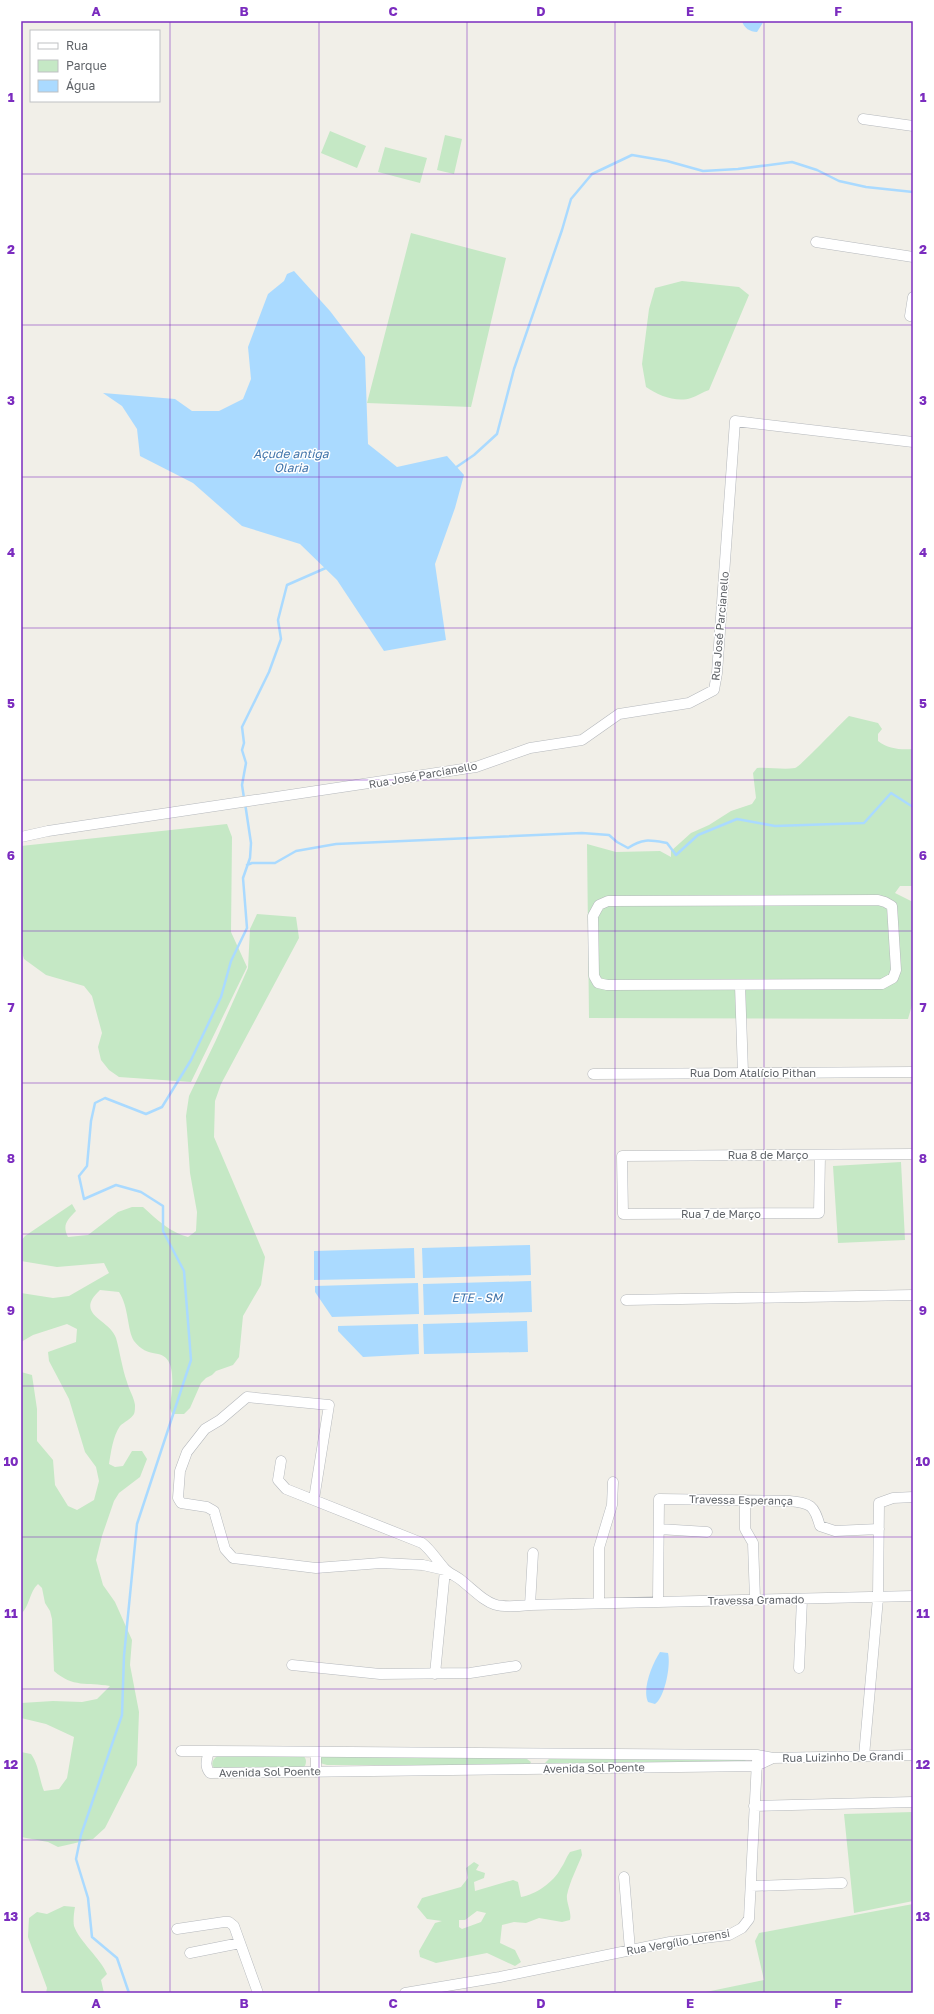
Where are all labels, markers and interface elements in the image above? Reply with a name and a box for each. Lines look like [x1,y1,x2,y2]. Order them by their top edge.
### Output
text: A [91,3,101,19]
text: B [239,3,249,19]
text: C [388,3,398,19]
text: D [536,3,546,19]
text: E [686,3,694,19]
text: F [834,3,842,19]
legend [30,30,160,102]
text: Rua [66,38,88,53]
text: Parque [66,58,107,73]
text: Água [66,78,95,93]
text: 1 [8,89,15,105]
text: 1 [920,89,927,105]
text: 2 [7,241,15,257]
text: 2 [919,241,927,257]
text: 3 [7,392,15,408]
text: 3 [919,392,927,408]
water label: Açude antiga Olaria [253,446,330,475]
text: 4 [7,544,15,560]
text: 4 [919,544,927,560]
street label: Rua José Parcianello [708,570,731,681]
text: 5 [7,695,15,711]
text: 5 [919,695,927,711]
street label: Rua José Parcianello [368,758,479,790]
text: 6 [7,847,15,863]
text: 6 [919,847,927,863]
text: 7 [7,999,15,1015]
text: 7 [919,999,927,1015]
street label: Rua Dom Atalício Pithan [690,1066,816,1079]
street label: Rua 8 de Março [728,1148,809,1161]
text: 8 [7,1150,15,1166]
text: 8 [919,1150,927,1166]
street label: Rua 7 de Março [681,1207,761,1220]
water label: ETE - SM [452,1290,504,1305]
text: 9 [7,1302,15,1318]
text: 9 [919,1302,927,1318]
text: 10 [3,1453,19,1469]
text: 10 [915,1453,931,1469]
street label: Travessa Esperança [689,1492,793,1507]
street label: Travessa Gramado [708,1592,805,1607]
text: 11 [4,1605,18,1621]
text: 11 [916,1605,930,1621]
street label: Rua Luizinho De Grandi [782,1749,904,1764]
text: 12 [4,1756,18,1772]
text: 12 [916,1756,930,1772]
street label: Avenida Sol Poente [543,1760,645,1775]
street label: Avenida Sol Poente [219,1764,321,1779]
text: 13 [4,1908,18,1924]
text: 13 [916,1908,930,1924]
street label: Rua Vergílio Lorensi [625,1926,731,1957]
text: A [91,1995,101,2011]
text: B [239,1995,249,2011]
text: C [388,1995,398,2011]
text: D [536,1995,546,2011]
text: E [686,1995,694,2011]
text: F [834,1995,842,2011]

